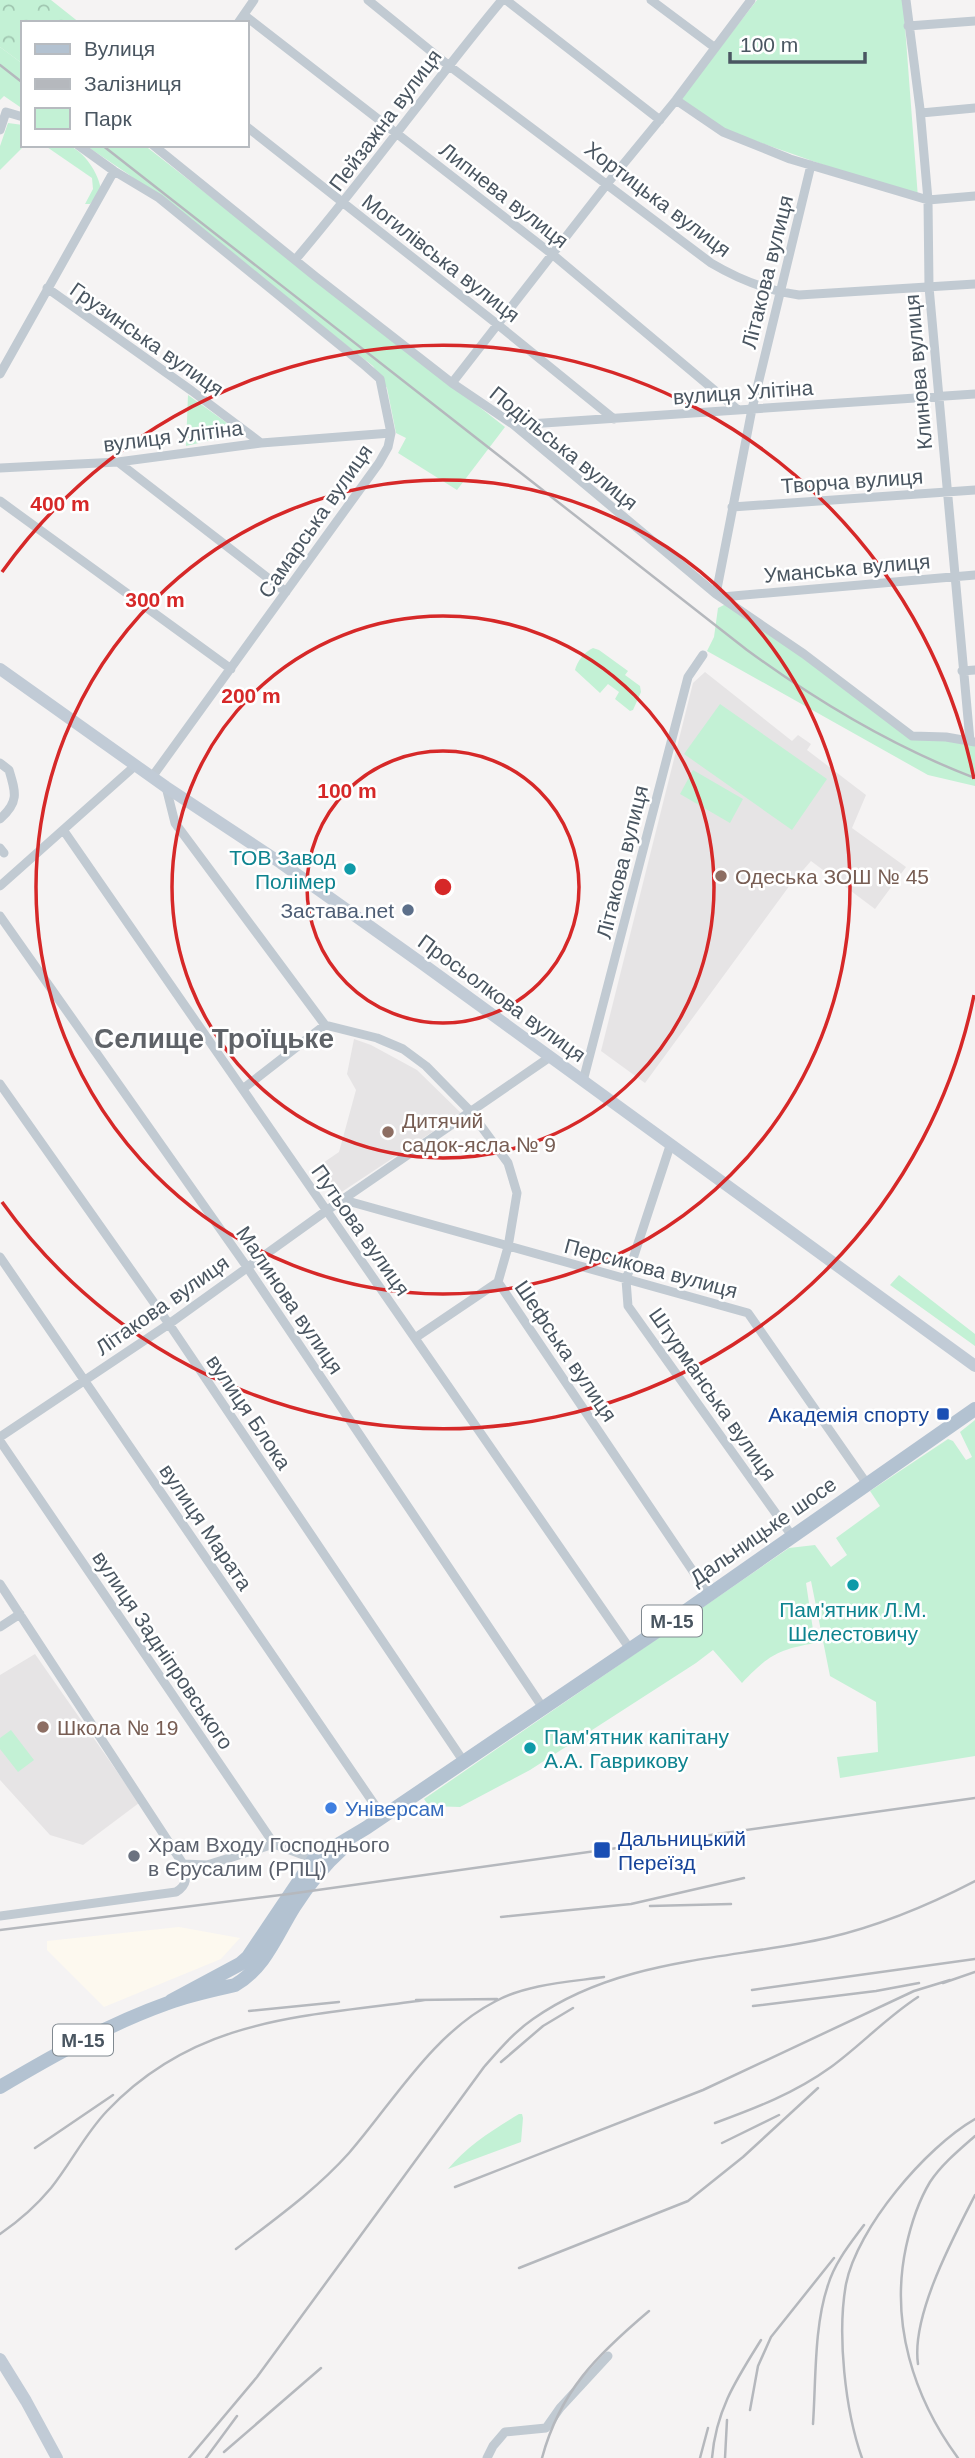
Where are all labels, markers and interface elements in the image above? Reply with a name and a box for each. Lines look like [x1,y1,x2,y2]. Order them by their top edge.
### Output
legend [21,21,248,147]
scale bar [730,21,865,65]
text: 100 m [740,33,798,56]
text: Вулиця [84,37,155,60]
street label: Пейзажна вулиця [324,45,446,195]
text: Залізниця [84,72,182,95]
text: Парк [84,107,132,130]
street label: Хортицька вулиця [581,137,735,261]
street label: Липнева вулиця [435,138,573,252]
street label: Могилівська вулиця [358,189,524,327]
street label: Літакова вулиця [737,193,797,351]
street label: Грузинська вулиця [66,277,228,401]
street label: Клинова вулиця [900,293,936,451]
street label: вулиця Улітіна [672,376,814,408]
street label: Подільська вулиця [486,381,642,515]
street label: вулиця Улітіна [102,416,244,456]
street label: Самарська вулиця [253,440,377,602]
street label: Творча вулиця [780,465,924,497]
text: 400 m [30,492,90,515]
street label: Уманська вулиця [763,549,931,587]
text: 300 m [125,588,185,611]
text: 200 m [221,684,281,707]
text: 100 m [317,779,377,802]
street label: Літакова вулиця [592,783,652,941]
place label: ТОВ Завод Полімер [229,846,336,893]
marker: ТОВ Завод Полімер [342,861,358,877]
place label: Одеська ЗОШ № 45 [735,865,929,888]
marker: Одеська ЗОШ № 45 [713,868,729,884]
centre of rings [431,875,455,899]
place label: Застава.net [280,899,394,922]
marker: Застава.net [400,902,416,918]
street label: Просьолкова вулиця [414,930,590,1066]
district label: Селище Троїцьке [94,1023,334,1054]
place label: Дитячий садок-ясла № 9 [402,1109,556,1156]
marker: Дитячий садок-ясла № 9 [380,1124,396,1140]
street label: Путьова вулиця [307,1160,415,1300]
street label: Малинова вулиця [232,1222,348,1378]
street label: Персикова вулиця [562,1234,740,1302]
street label: Літакова вулиця [91,1251,233,1359]
street label: Шефська вулиця [510,1276,622,1426]
street label: Штурманська вулиця [645,1303,781,1485]
street label: вулиця Блока [202,1350,296,1474]
place label: Академія спорту [768,1403,929,1426]
marker: Академія спорту [935,1406,951,1422]
street label: вулиця Марата [155,1459,257,1595]
street label: Дальницьке шосе [686,1472,840,1590]
street label: вулиця Задніпровського [88,1547,238,1753]
marker: Пам'ятник Л.М. Шелестовичу [845,1577,861,1593]
place label: Пам'ятник Л.М. Шелестовичу [779,1598,927,1645]
road number: М-15 [642,1606,702,1637]
place label: Школа № 19 [57,1716,178,1739]
marker: Школа № 19 [35,1719,51,1735]
place label: Пам'ятник капітану А.А. Гаврикову [544,1725,730,1772]
marker: Пам'ятник капітану А.А. Гаврикову [522,1740,538,1756]
place label: Універсам [345,1797,445,1820]
marker: Універсам [323,1800,339,1816]
place label: Дальницький Переїзд [618,1827,746,1874]
place label: Храм Входу Господнього в Єрусалим (РПЦ) [148,1833,390,1880]
marker: Дальницький Переїзд [592,1840,612,1860]
marker: Храм Входу Господнього в Єрусалим (РПЦ) [126,1848,142,1864]
road number: М-15 [53,2024,113,2056]

